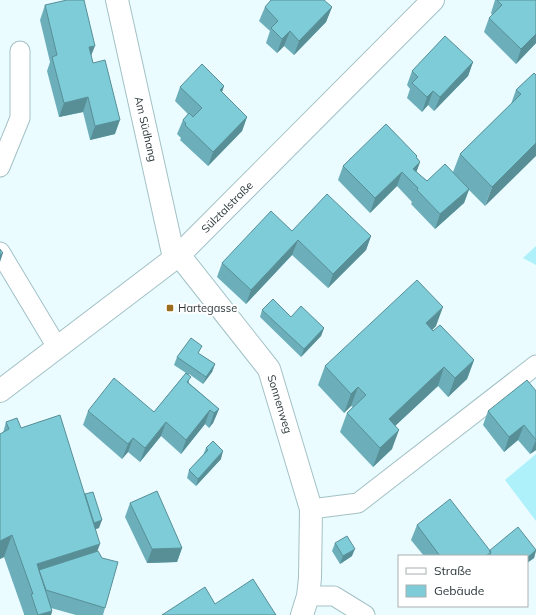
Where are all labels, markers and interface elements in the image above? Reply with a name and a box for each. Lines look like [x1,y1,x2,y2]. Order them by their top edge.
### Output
street label: Am Südhang [132,95,160,163]
street label: Sülztalstraße [198,178,256,236]
place label: Hartegasse [178,301,237,315]
marker: Hartegasse [165,303,175,313]
street label: Sonnenweg [264,373,296,435]
legend [398,555,528,607]
text: Straße [434,563,471,578]
text: Gebäude [434,583,484,598]

